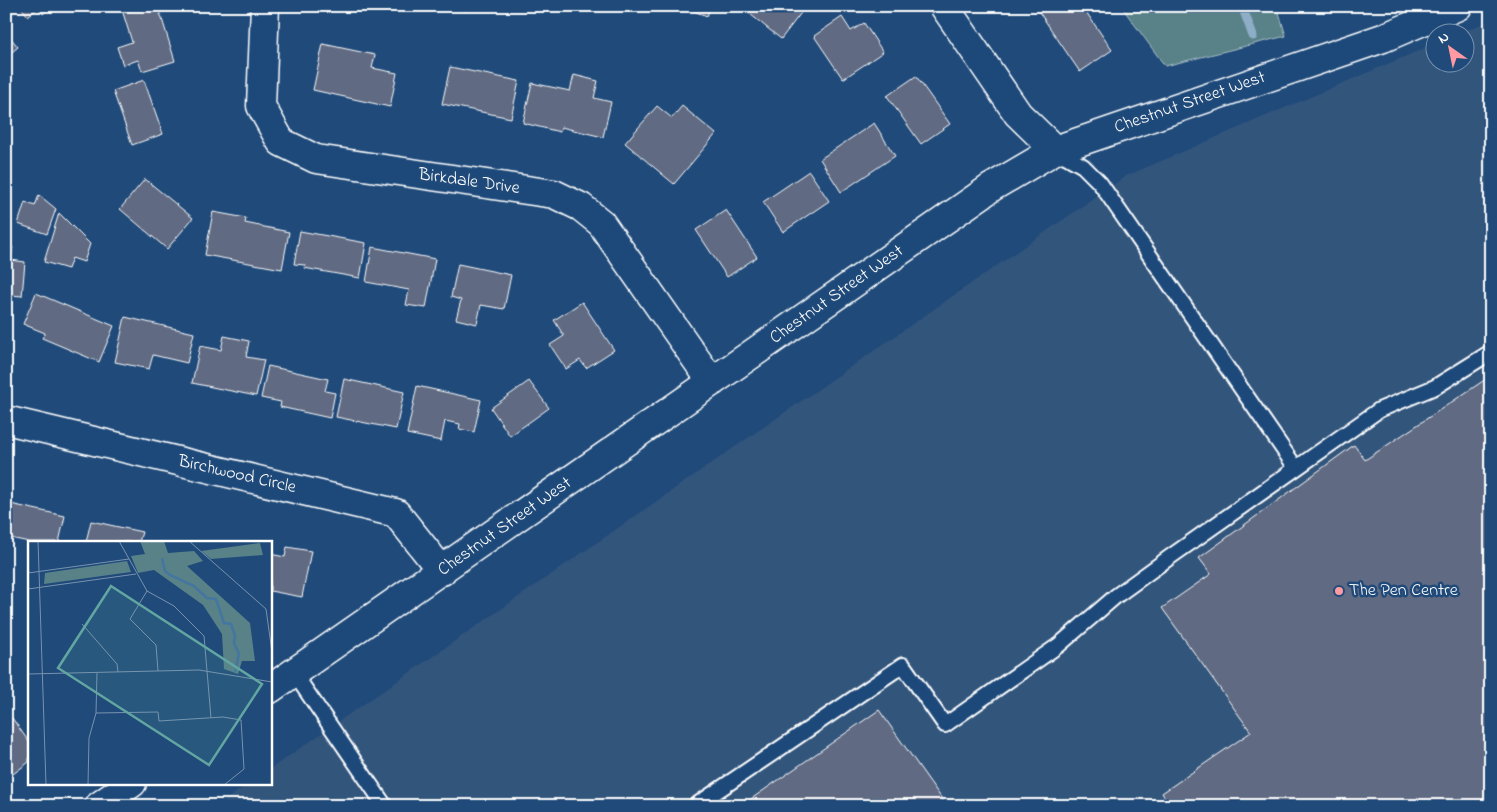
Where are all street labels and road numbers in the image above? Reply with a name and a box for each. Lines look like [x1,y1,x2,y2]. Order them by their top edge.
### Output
street label: Chestnut Street West [1111,65,1269,141]
street label: Birkdale Drive [416,162,522,202]
street label: Chestnut Street West [765,239,909,351]
street label: Birchwood Circle [175,449,299,501]
street label: Chestnut Street West [433,471,577,583]

